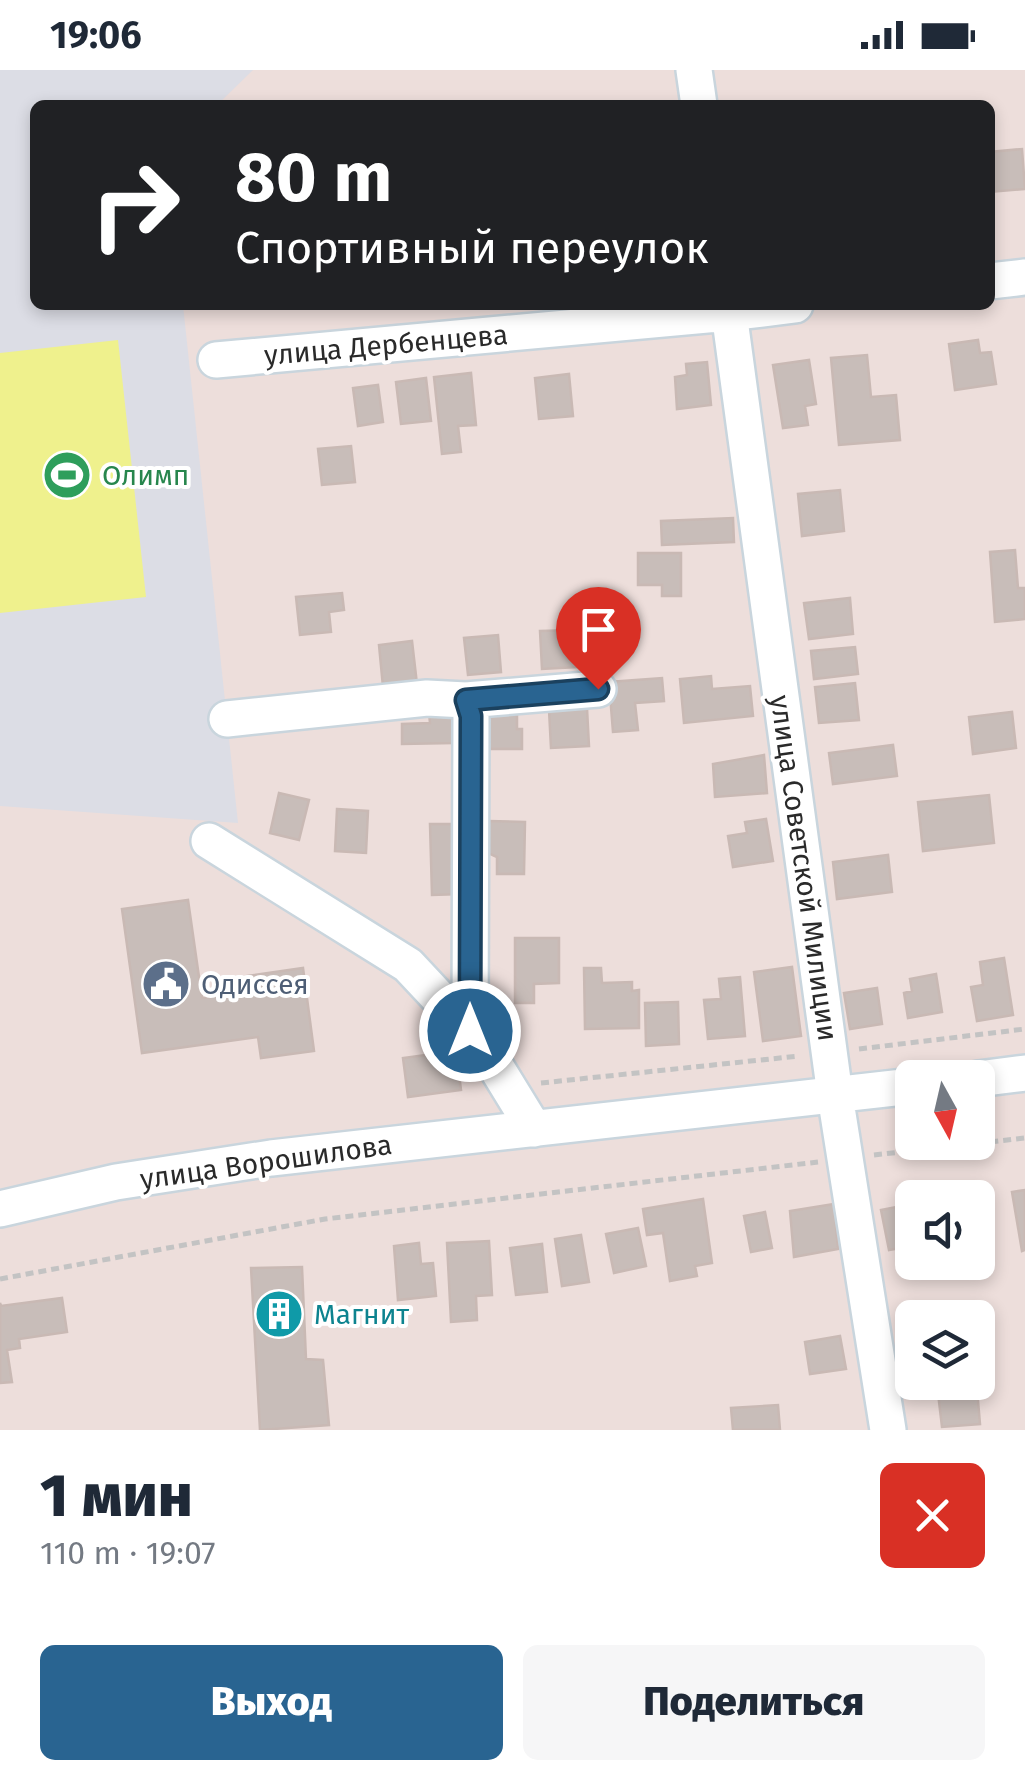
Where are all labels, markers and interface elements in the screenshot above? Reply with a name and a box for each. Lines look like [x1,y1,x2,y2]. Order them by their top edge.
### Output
text: 19:06 [50,12,142,58]
text: 80 m [235,136,392,220]
icon: right [70,140,200,270]
text: Спортивный переулок [235,221,709,275]
street label: улица Дербенцева [263,318,509,372]
sports icon: Олимп [41,449,93,501]
place label: Олимп [102,459,189,492]
pin [556,587,641,690]
icon: arrive [571,602,626,657]
street label: улица Советской Милиции [763,693,845,1043]
public building icon: Одиссея [140,958,192,1010]
place label: Одиссея [201,968,309,1001]
position arrow [418,979,522,1083]
north arrow [895,1060,995,1160]
map controls [895,1060,995,1400]
street label: улица Ворошилова [138,1128,394,1196]
button: sound [895,1180,995,1280]
building icon: Магнит [253,1288,305,1340]
place label: Магнит [314,1298,409,1331]
button: layers [895,1300,995,1400]
text: 1 мин [40,1460,193,1532]
button: close [880,1463,985,1568]
text: 110 m · 19:07 [40,1534,215,1572]
button: Выход [40,1645,503,1760]
button: Поделиться [523,1645,985,1760]

